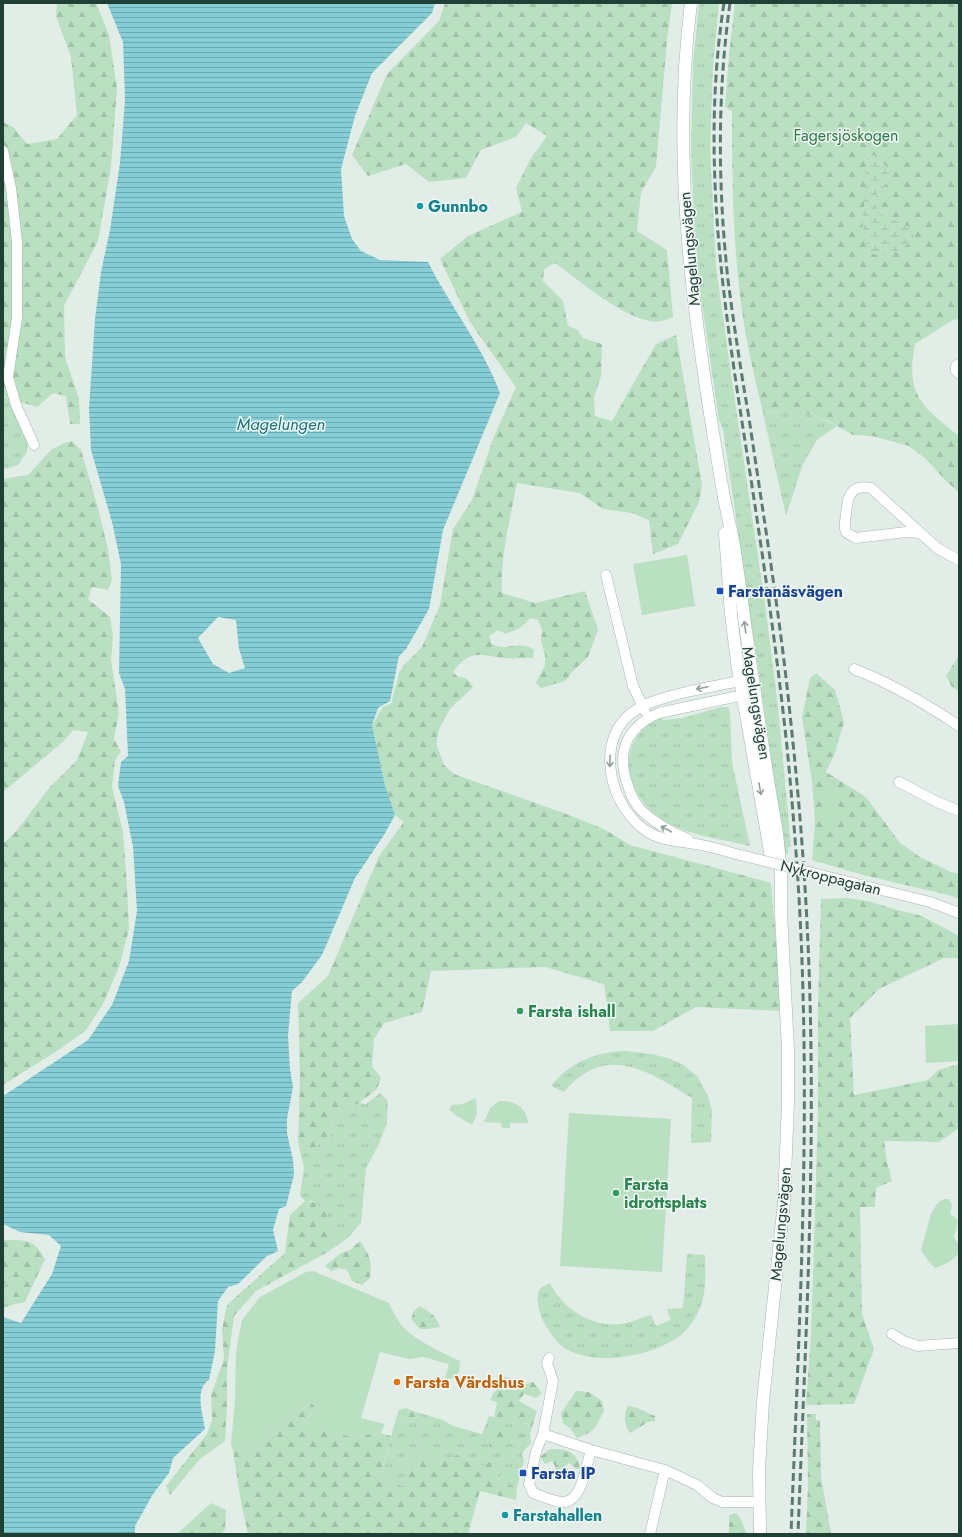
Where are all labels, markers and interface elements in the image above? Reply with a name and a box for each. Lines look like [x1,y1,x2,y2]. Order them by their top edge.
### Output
park label: Fagersjöskogen [794,124,899,147]
street label: Magelungsvägen [673,191,706,307]
place label: Gunnbo [428,195,488,218]
marker: Gunnbo [415,201,425,211]
water label: Magelungen [237,412,325,436]
place label: Farstanäsvägen [728,580,843,603]
marker: Farstanäsvägen [715,586,725,596]
one-way arrow [741,621,749,634]
street label: Magelungsvägen [736,645,777,761]
one-way arrow [696,685,709,693]
one-way arrow [606,754,614,767]
one-way arrow [756,782,764,795]
one-way arrow [660,824,672,832]
street label: Nykroppagatan [778,854,884,901]
place label: Farsta ishall [528,1000,615,1023]
marker: Farsta ishall [515,1006,525,1016]
street label: Magelungsvägen [764,1166,797,1282]
place label: Farsta idrottsplats [624,1173,707,1214]
marker: Farsta idrottsplats [611,1188,621,1198]
place label: Farsta Värdshus [405,1371,524,1394]
marker: Farsta Värdshus [392,1377,402,1387]
place label: Farsta IP [531,1462,595,1485]
marker: Farsta IP [518,1468,528,1478]
place label: Farstahallen [513,1504,602,1527]
marker: Farstahallen [500,1510,510,1520]

